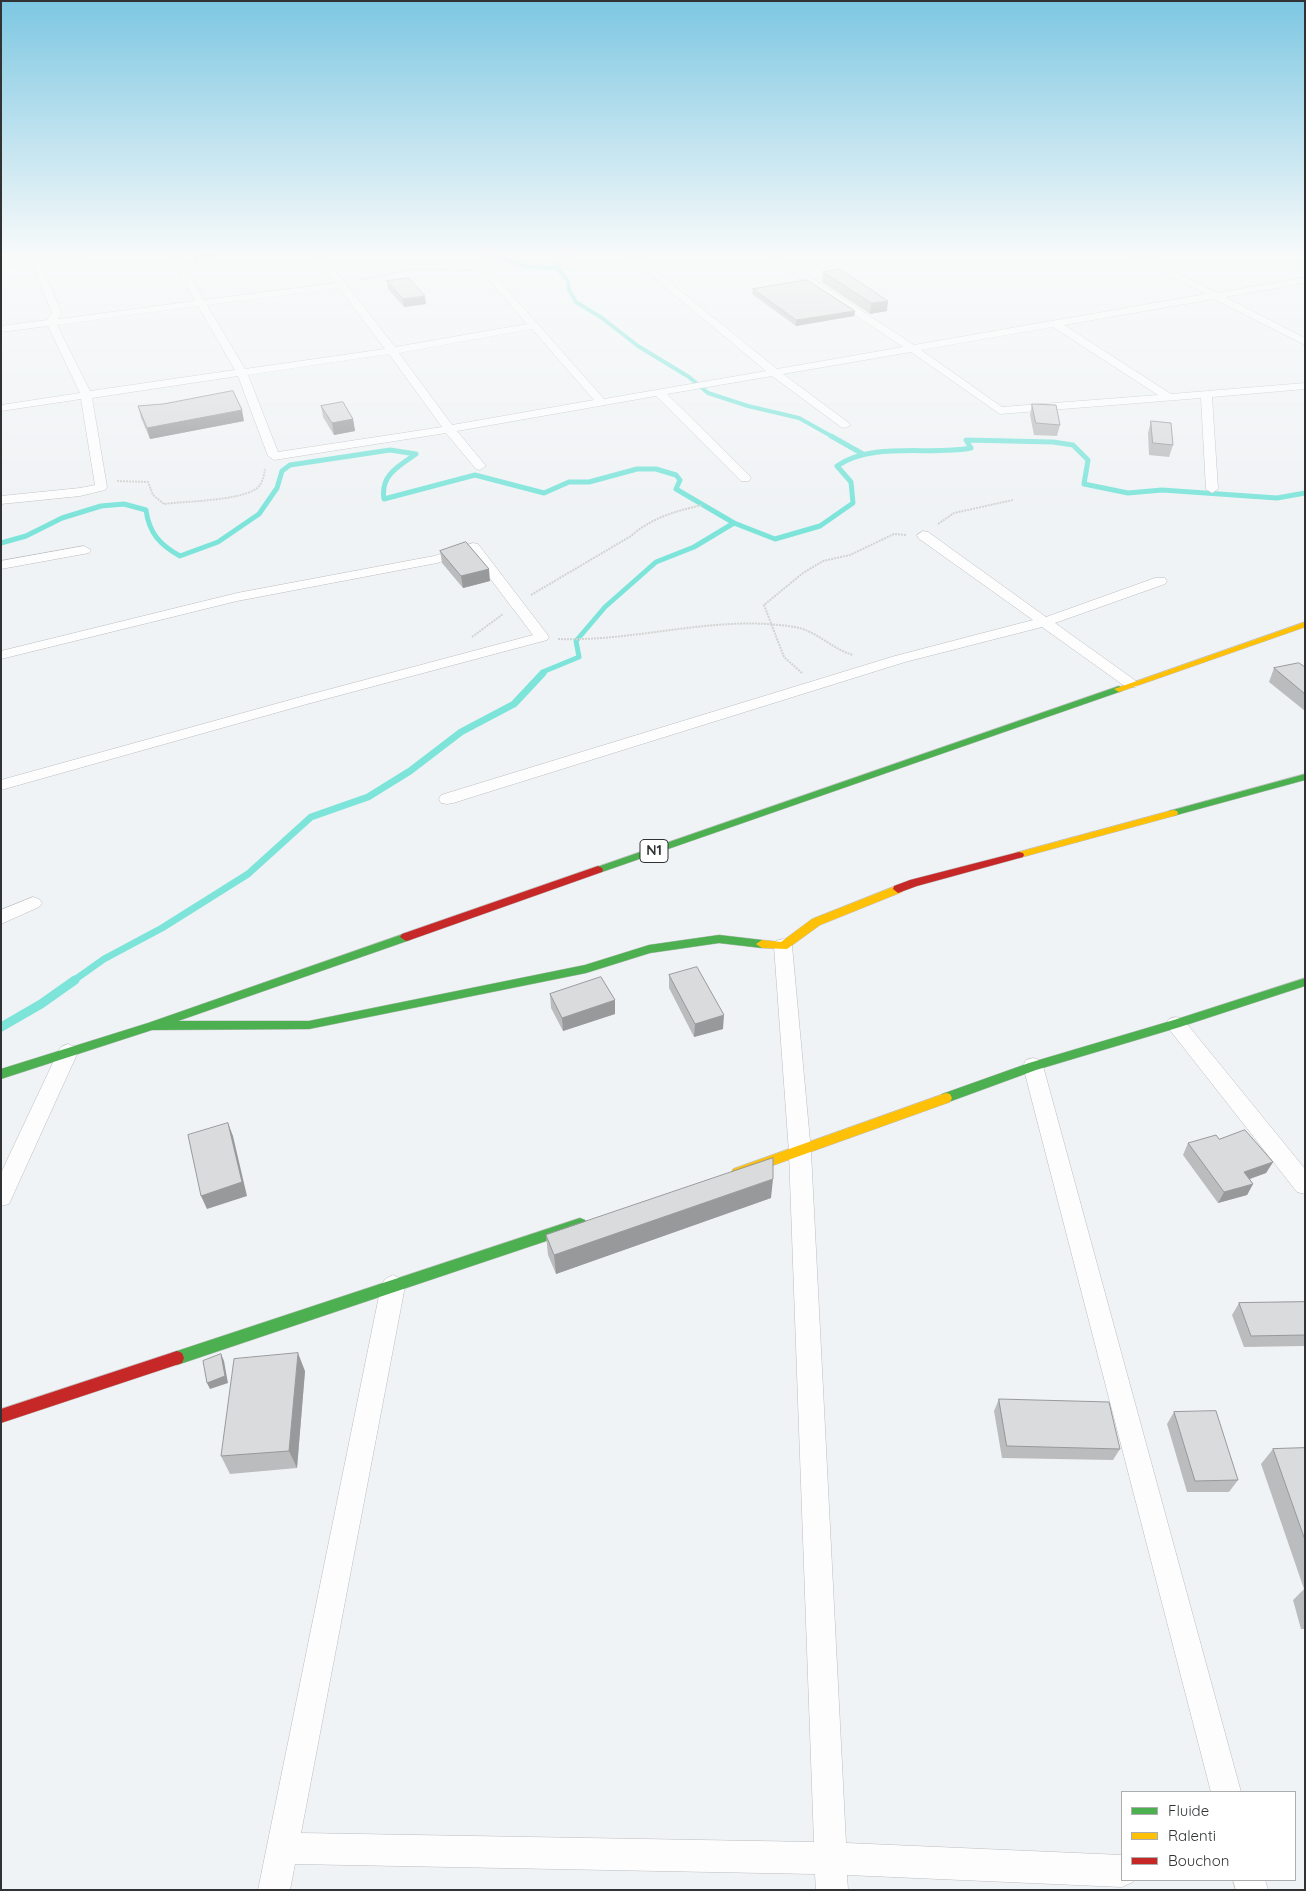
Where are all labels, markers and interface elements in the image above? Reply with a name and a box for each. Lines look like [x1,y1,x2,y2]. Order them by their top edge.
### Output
road number: N1 [640,839,668,862]
legend [1121,1791,1296,1881]
text: Fluide [1168,1801,1209,1820]
text: Ralenti [1168,1826,1216,1845]
text: Bouchon [1168,1851,1229,1870]

